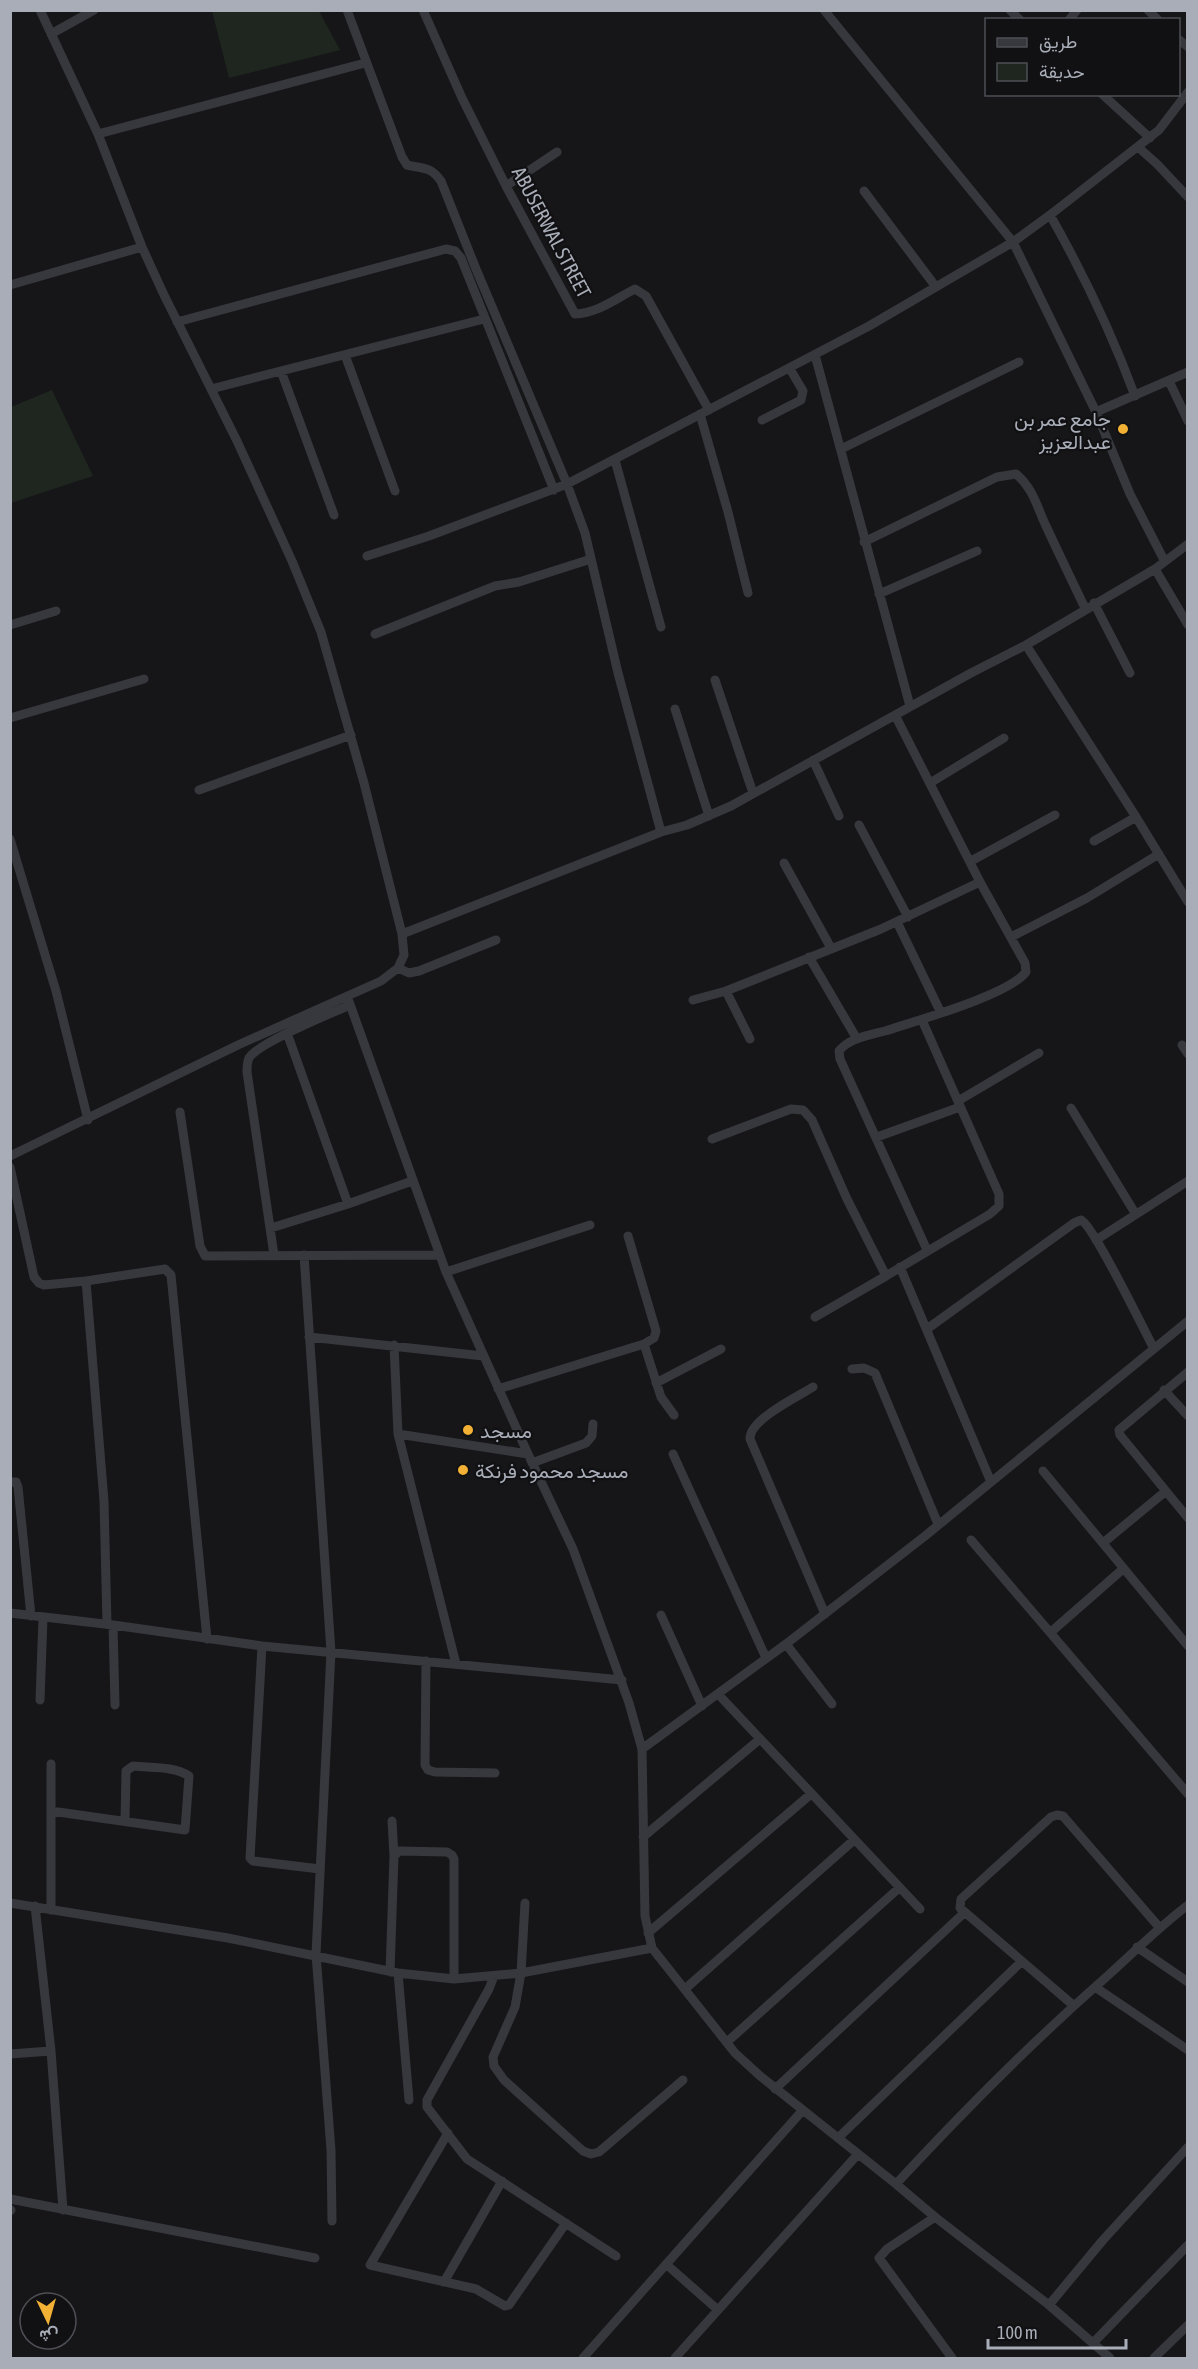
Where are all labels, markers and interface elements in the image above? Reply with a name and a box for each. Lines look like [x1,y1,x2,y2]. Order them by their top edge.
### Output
legend [985,18,1180,96]
text: طريق [1039,31,1077,53]
text: حديقة [1039,61,1085,82]
street label: ABUSERWAL STREET [508,163,596,302]
place label: جامع عمر بن عبدالعزيز [1014,407,1111,455]
marker: جامع عمر بن عبدالعزيز [1116,422,1130,436]
place label: مسجد [480,1419,532,1443]
marker: مسجد [461,1423,475,1437]
place label: مسجد محمود فرنكة [475,1459,628,1484]
marker: مسجد محمود فرنكة [456,1463,470,1477]
north arrow [18,2291,78,2351]
scale bar [988,2312,1126,2350]
text: 100 m [997,2322,1038,2343]
text: ش [39,2325,60,2346]

